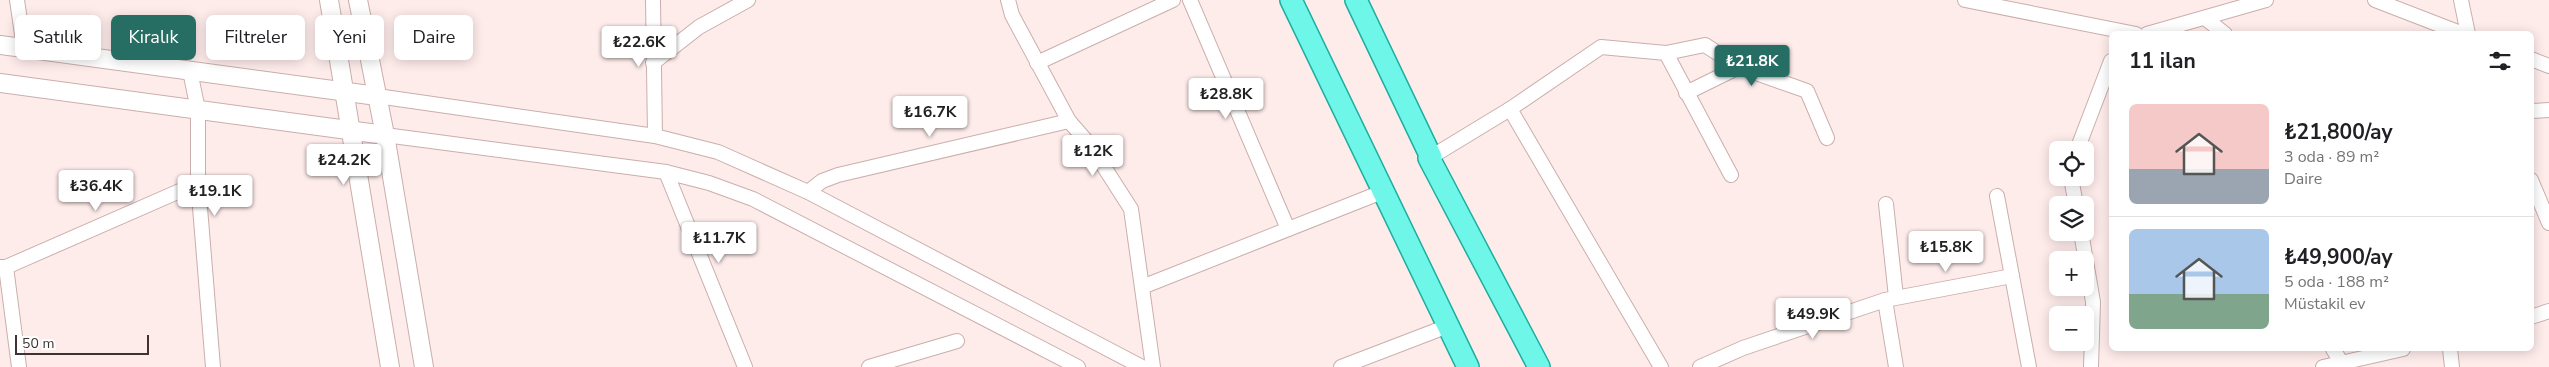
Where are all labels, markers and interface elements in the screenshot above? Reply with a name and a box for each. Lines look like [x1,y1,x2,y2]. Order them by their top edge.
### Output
chip: Satılık [15,15,101,60]
chip: Kiralık [111,15,196,60]
chip: Filtreler [206,15,305,60]
chip: Yeni [315,15,384,60]
chip: Daire [394,15,473,60]
pin: ₺22.6K [598,26,680,68]
text: ₺22.6K [613,31,666,53]
pin: ₺21.8K [1711,44,1793,87]
text: 11 ilan [2129,47,2196,75]
icon: filters [2486,47,2514,75]
text: ₺21.8K [1726,50,1779,72]
pin: ₺28.8K [1185,78,1267,120]
text: ₺28.8K [1200,83,1253,105]
pin: ₺16.7K [889,96,971,138]
text: ₺16.7K [904,101,957,123]
text: ₺21,800/ay [2284,118,2393,146]
icon: home [2169,124,2229,184]
pin: ₺12K [1063,134,1123,177]
text: ₺12K [1073,140,1113,162]
map controls [2049,141,2094,351]
button: locate [2049,141,2094,186]
pin: ₺24.2K [303,144,385,186]
text: 3 oda · 89 m² [2284,146,2379,168]
text: ₺24.2K [318,149,371,171]
text: Daire [2284,168,2322,190]
pin: ₺36.4K [55,170,137,212]
pin: ₺19.1K [174,174,256,217]
text: ₺36.4K [70,175,123,197]
text: ₺19.1K [189,180,242,202]
button: layers [2049,196,2094,241]
pin: ₺11.7K [678,222,760,264]
text: ₺11.7K [693,227,746,249]
pin: ₺15.8K [1905,230,1987,273]
text: ₺15.8K [1920,236,1973,258]
text: ₺49,900/ay [2284,243,2393,271]
icon: home [2169,249,2229,309]
button: + [2049,251,2094,296]
text: 5 oda · 188 m² [2284,271,2389,293]
text: Müstakil ev [2284,293,2366,315]
pin: ₺49.9K [1772,298,1854,340]
text: ₺49.9K [1787,303,1840,325]
button: − [2049,306,2094,351]
scale bar [15,332,149,355]
text: 50 m [22,334,54,353]

